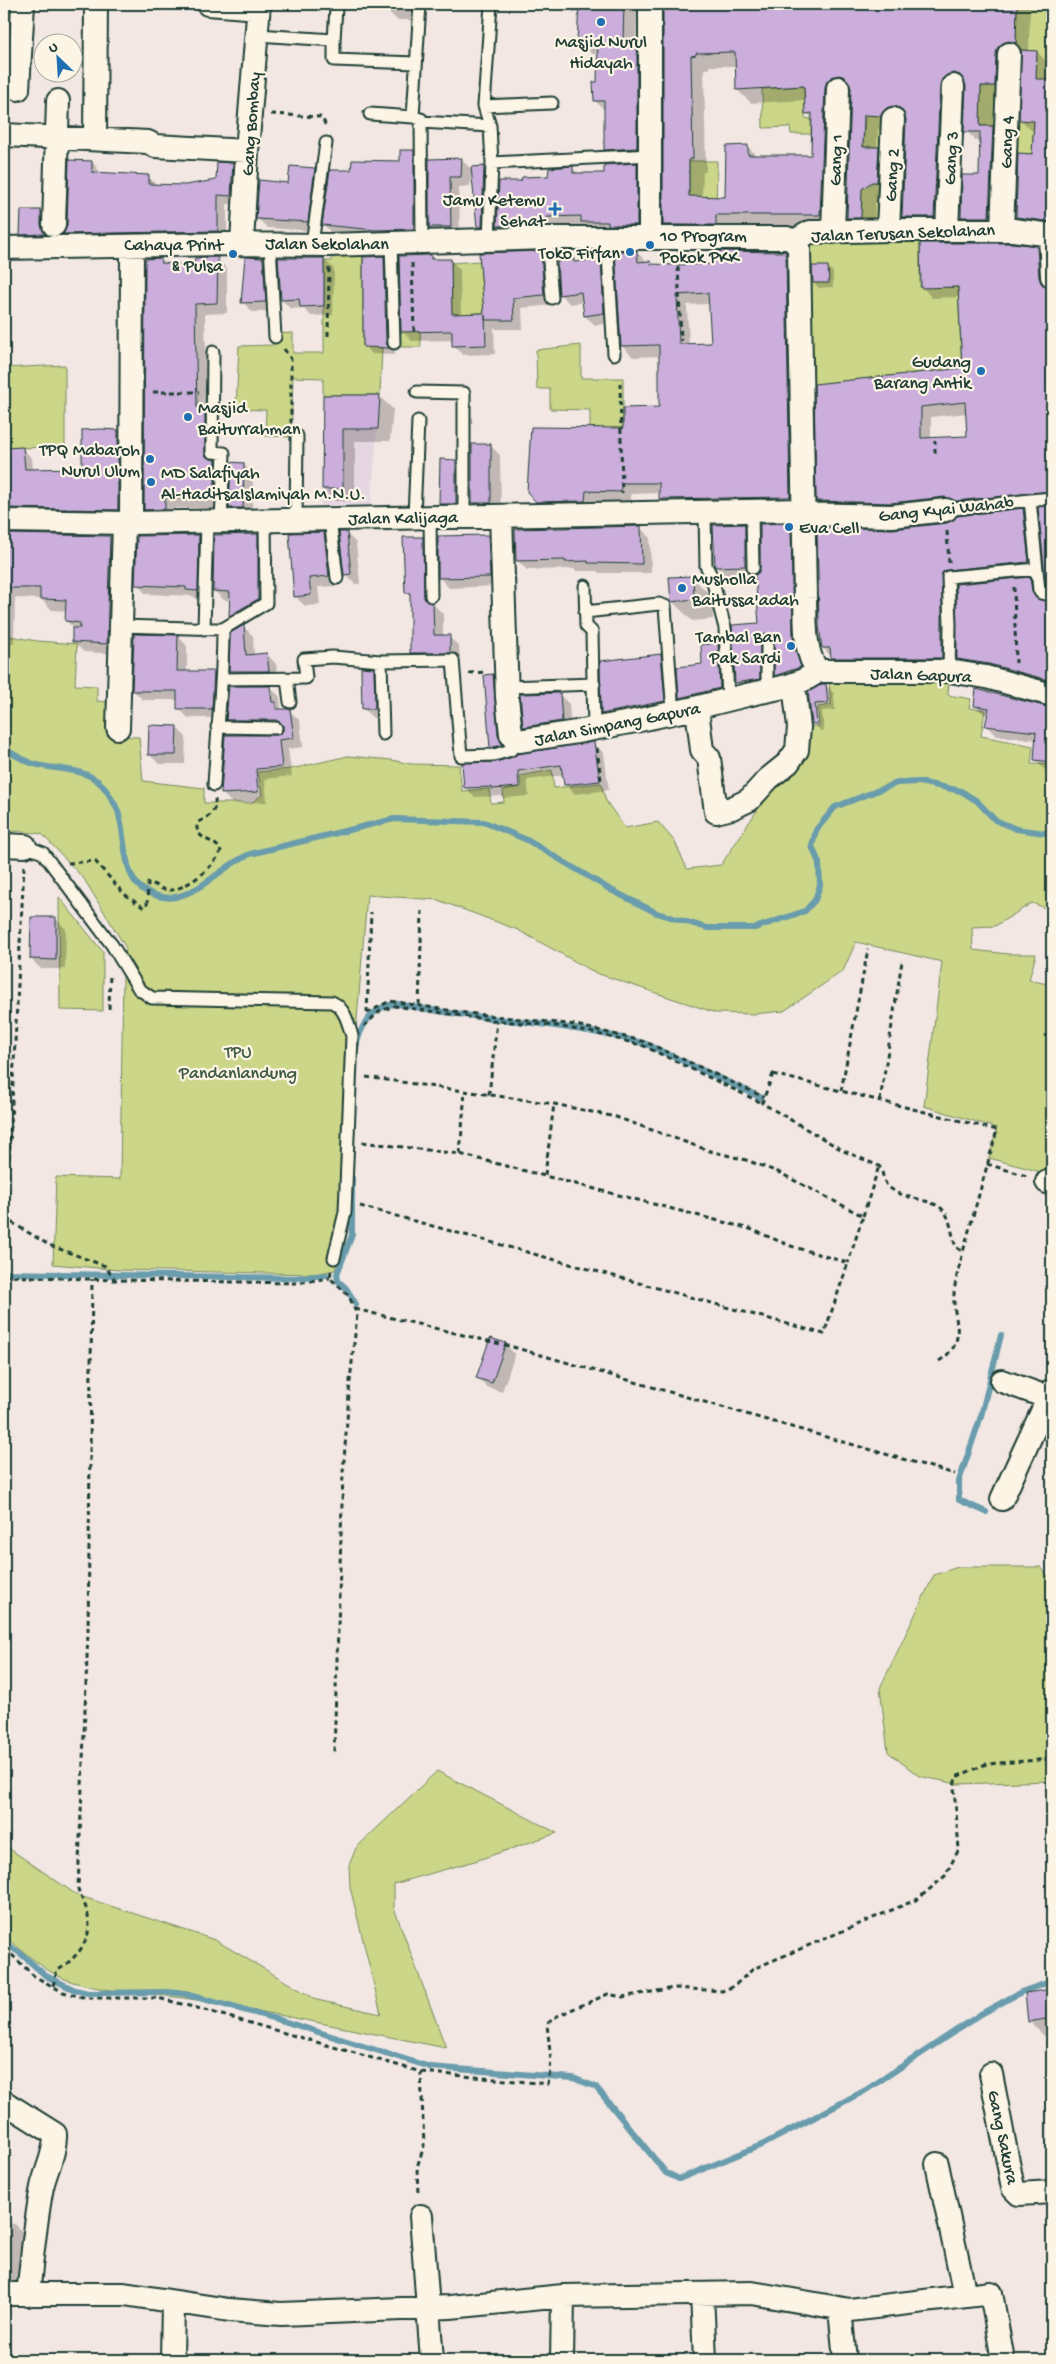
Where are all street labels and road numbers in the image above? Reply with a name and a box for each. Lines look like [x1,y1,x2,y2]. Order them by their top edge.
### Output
street label: Gang Bombay [238,71,267,177]
street label: Gang 4 [997,115,1020,169]
street label: Gang 3 [941,131,964,186]
street label: Gang 1 [826,134,849,186]
street label: Gang 2 [882,148,905,202]
street label: Jalan Terusan Sekolahan [811,221,996,248]
street label: Jalan Sekolahan [265,235,389,256]
street label: Gang Kyai Wahab [878,493,1015,528]
street label: Jalan Kalijaga [348,508,459,531]
street label: Jalan Gapura [870,664,973,689]
street label: Jalan Simpang Gapura [533,699,703,752]
street label: Gang Sakura [981,2089,1022,2187]

